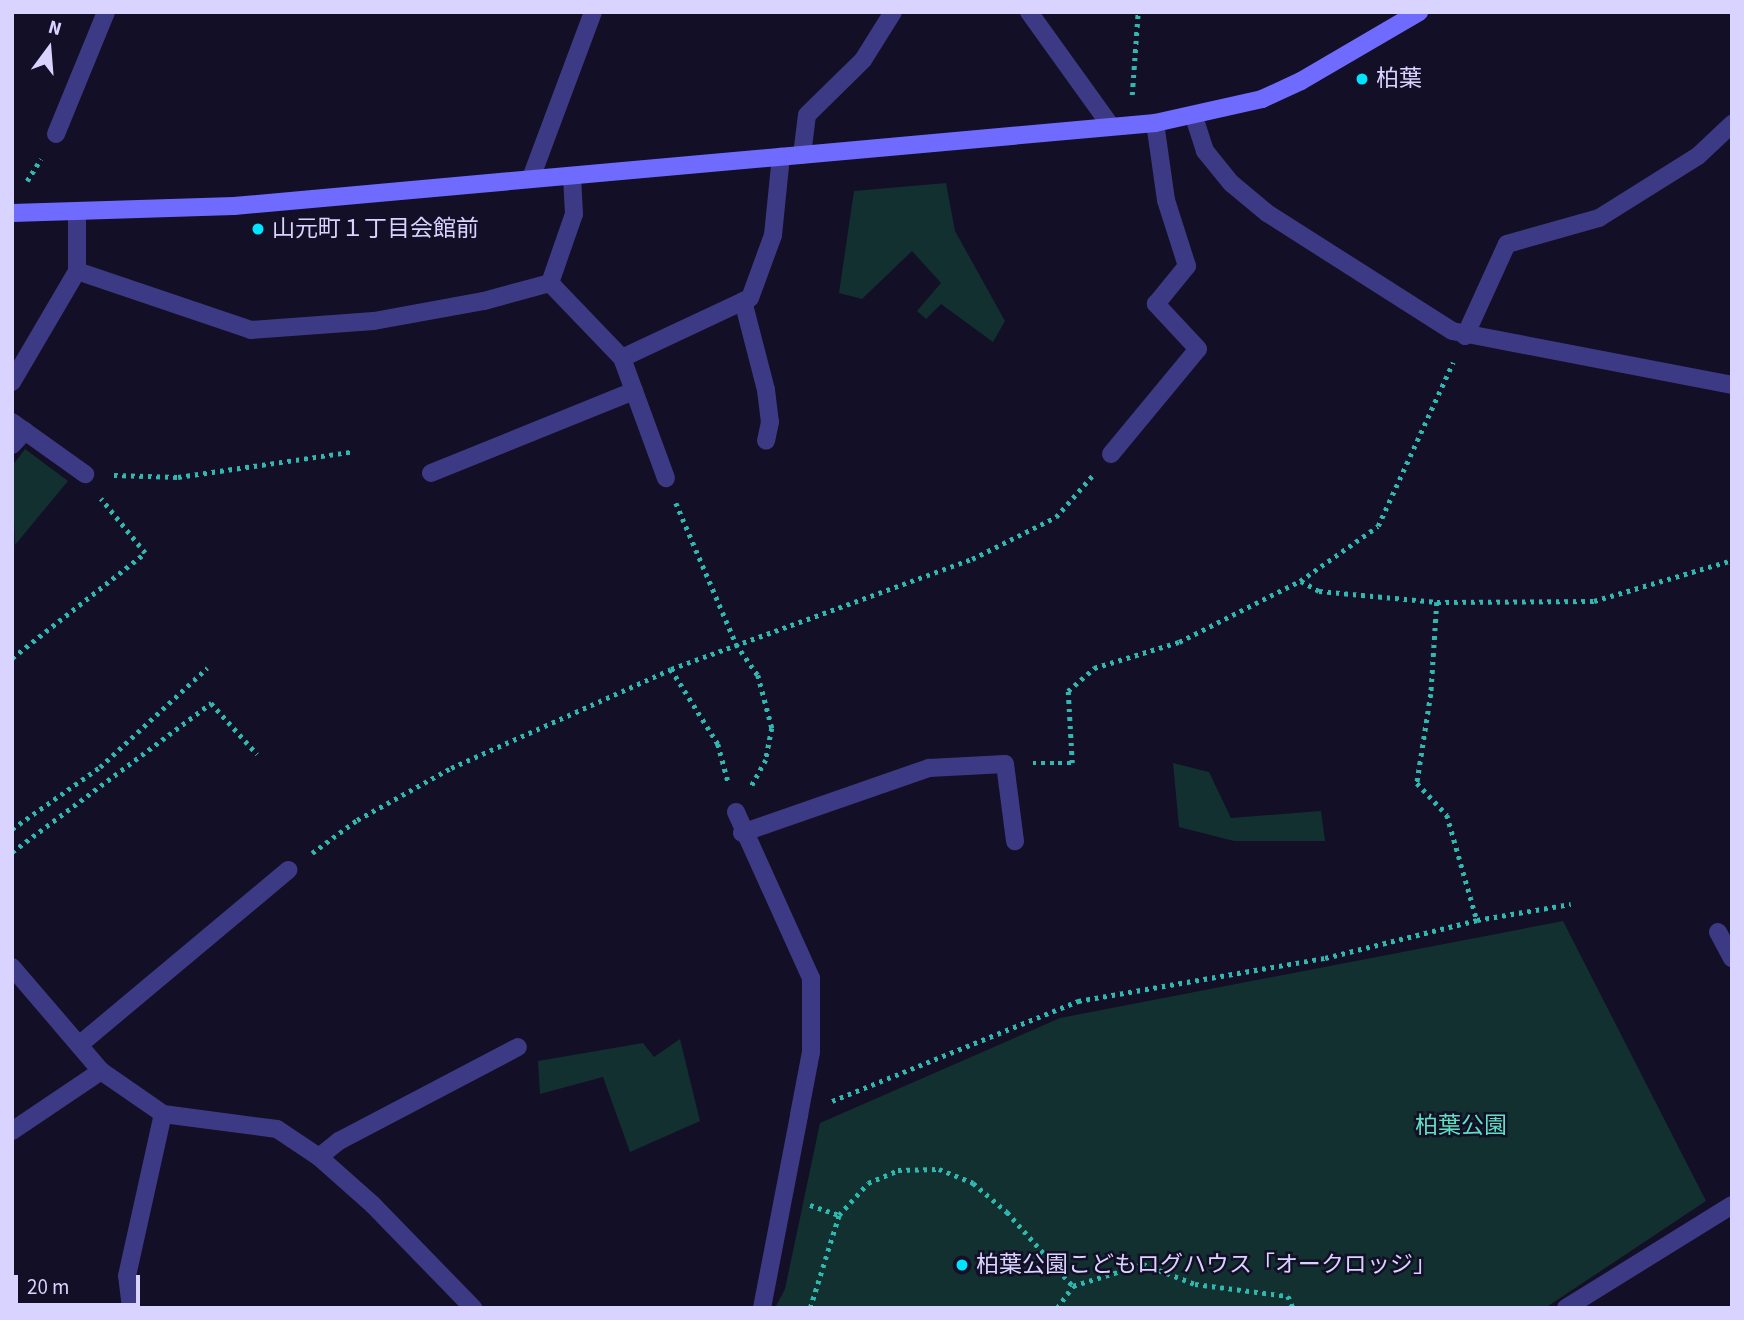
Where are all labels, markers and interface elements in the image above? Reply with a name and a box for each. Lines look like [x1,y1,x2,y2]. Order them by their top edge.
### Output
north arrow [14,14,84,84]
text: N [45,14,65,43]
place label: 柏葉 [1376,65,1422,93]
marker: 柏葉 [1354,71,1370,87]
place label: 山元町１丁目会館前 [272,215,479,243]
marker: 山元町１丁目会館前 [250,221,266,237]
park label: 柏葉公園 [1415,1112,1507,1140]
place label: 柏葉公園こどもログハウス「オークロッジ」 [976,1251,1436,1279]
marker: 柏葉公園こどもログハウス「オークロッジ」 [954,1257,970,1273]
scale bar [18,1260,144,1304]
text: 20 m [27,1272,69,1302]

